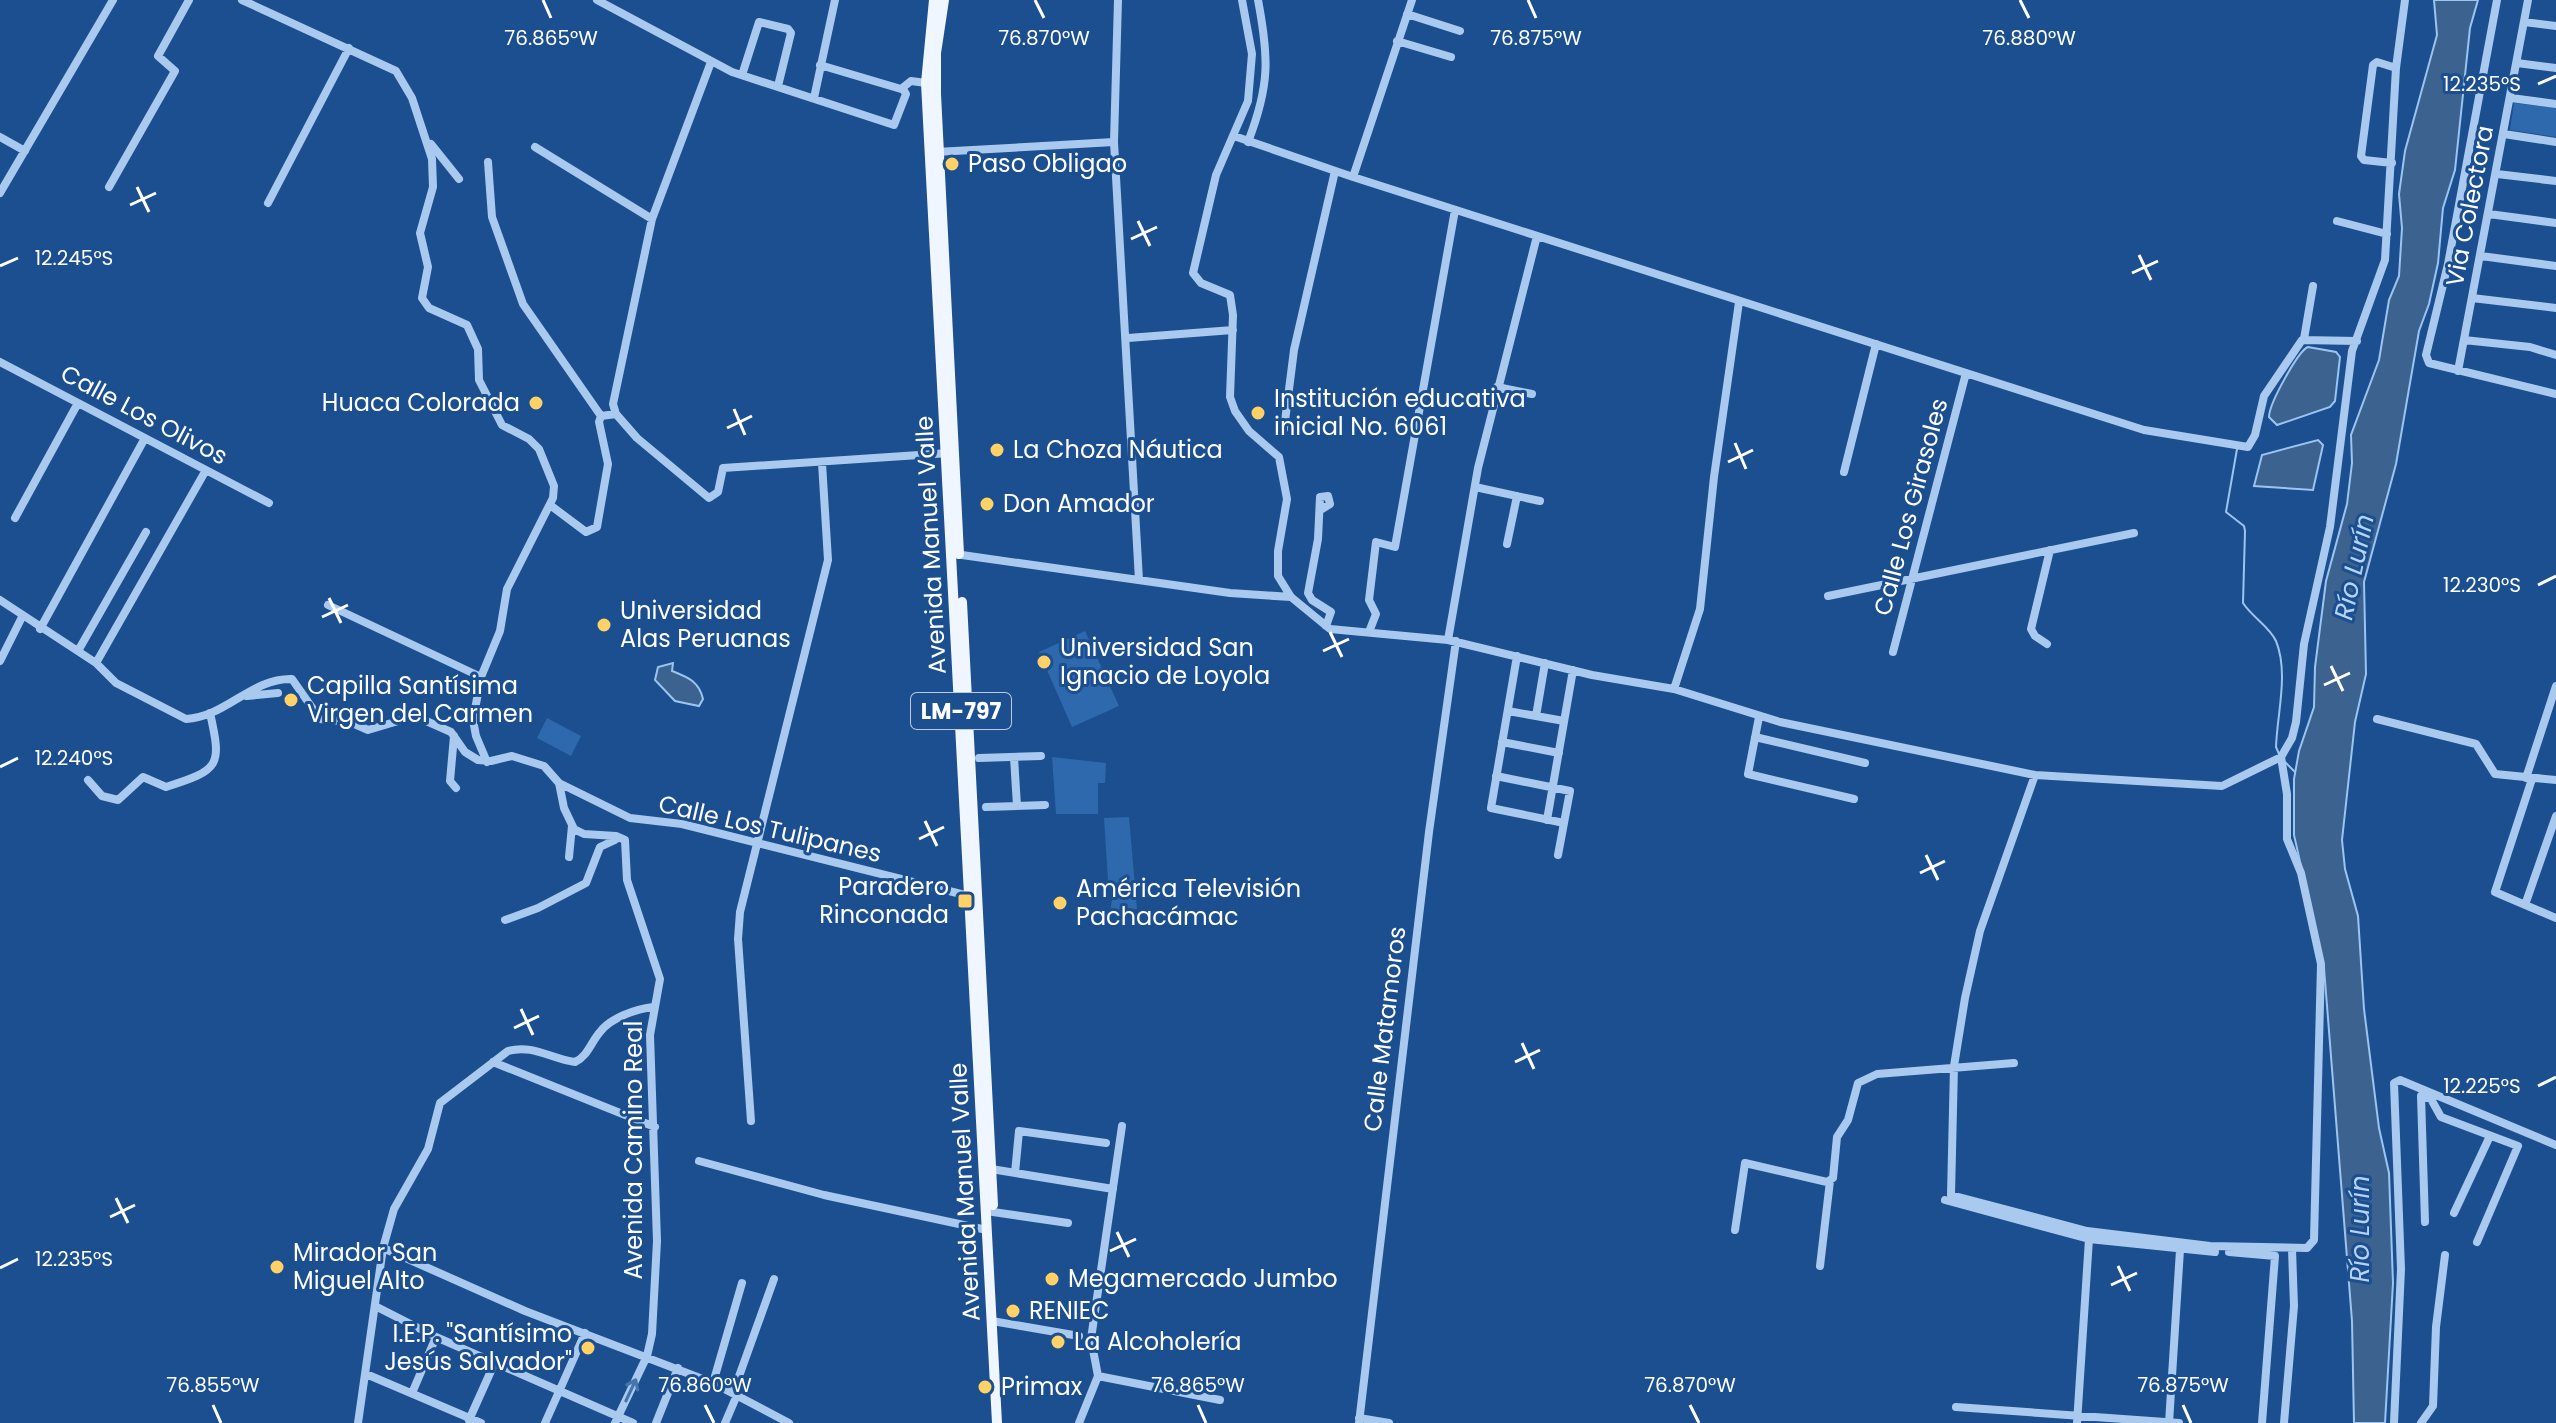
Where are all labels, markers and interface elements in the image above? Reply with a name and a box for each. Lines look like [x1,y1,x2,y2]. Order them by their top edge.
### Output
text: 76.865°W [504,24,598,52]
text: 76.870°W [998,24,1090,52]
text: 76.875°W [1490,24,1582,52]
text: 76.880°W [1982,24,2076,52]
text: 12.235°S [2443,70,2521,98]
street label: Via Colectora [2438,123,2501,289]
place label: Paso Obligao [968,147,1127,180]
marker: Paso Obligao [943,155,961,173]
text: 12.245°S [35,244,113,272]
street label: Calle Los Olivos [55,357,233,472]
place label: Institución educativa inicial No. 6061 [1274,382,1526,443]
place label: Huaca Colorada [322,386,520,419]
marker: Huaca Colorada [527,394,545,412]
street label: Calle Los Girasoles [1866,395,1955,619]
marker: Institución educativa inicial No. 6061 [1249,404,1267,422]
street label: Avenida Manuel Valle [907,415,954,675]
place label: La Choza Náutica [1013,433,1223,466]
marker: La Choza Náutica [988,441,1006,459]
place label: Don Amador [1003,487,1155,520]
marker: Don Amador [978,495,996,513]
water label: Río Lurín [2325,511,2383,623]
text: 12.230°S [2443,571,2521,599]
place label: Universidad Alas Peruanas [620,594,791,655]
marker: Universidad Alas Peruanas [595,616,613,634]
place label: Universidad San Ignacio de Loyola [1060,631,1270,692]
marker: Universidad San Ignacio de Loyola [1035,653,1053,671]
place label: Capilla Santísima Virgen del Carmen [307,669,533,730]
marker: Capilla Santísima Virgen del Carmen [282,691,300,709]
road number: LM-797 [911,693,1011,729]
text: 12.240°S [35,744,113,772]
street label: Calle Los Tulipanes [655,787,885,870]
place label: Paradero Rinconada [819,870,949,931]
place label: América Televisión Pachacámac [1076,872,1301,933]
marker: Paradero Rinconada [956,892,974,910]
marker: América Televisión Pachacámac [1051,894,1069,912]
street label: Calle Matamoros [1356,924,1413,1133]
street label: Avenida Camino Real [617,1021,650,1279]
street label: Avenida Manuel Valle [941,1062,988,1322]
text: 12.225°S [2443,1072,2521,1100]
water label: Río Lurín [2342,1175,2378,1283]
place label: Mirador San Miguel Alto [293,1236,437,1297]
text: 12.235°S [35,1245,113,1273]
marker: Mirador San Miguel Alto [268,1258,286,1276]
place label: Megamercado Jumbo [1068,1262,1338,1295]
marker: Megamercado Jumbo [1043,1270,1061,1288]
place label: RENIEC [1029,1294,1110,1327]
marker: RENIEC [1004,1302,1022,1320]
place label: I.E.P. "Santísimo Jesús Salvador" [384,1317,572,1378]
place label: La Alcoholería [1074,1325,1242,1358]
marker: La Alcoholería [1049,1333,1067,1351]
marker: I.E.P. "Santísimo Jesús Salvador" [579,1339,597,1357]
place label: Primax [1001,1370,1083,1403]
text: 76.855°W [166,1371,260,1399]
text: 76.860°W [658,1371,752,1399]
text: 76.865°W [1151,1371,1245,1399]
text: 76.870°W [1644,1371,1736,1399]
text: 76.875°W [2137,1371,2229,1399]
one-way arrow [624,1378,639,1402]
marker: Primax [976,1378,994,1396]

